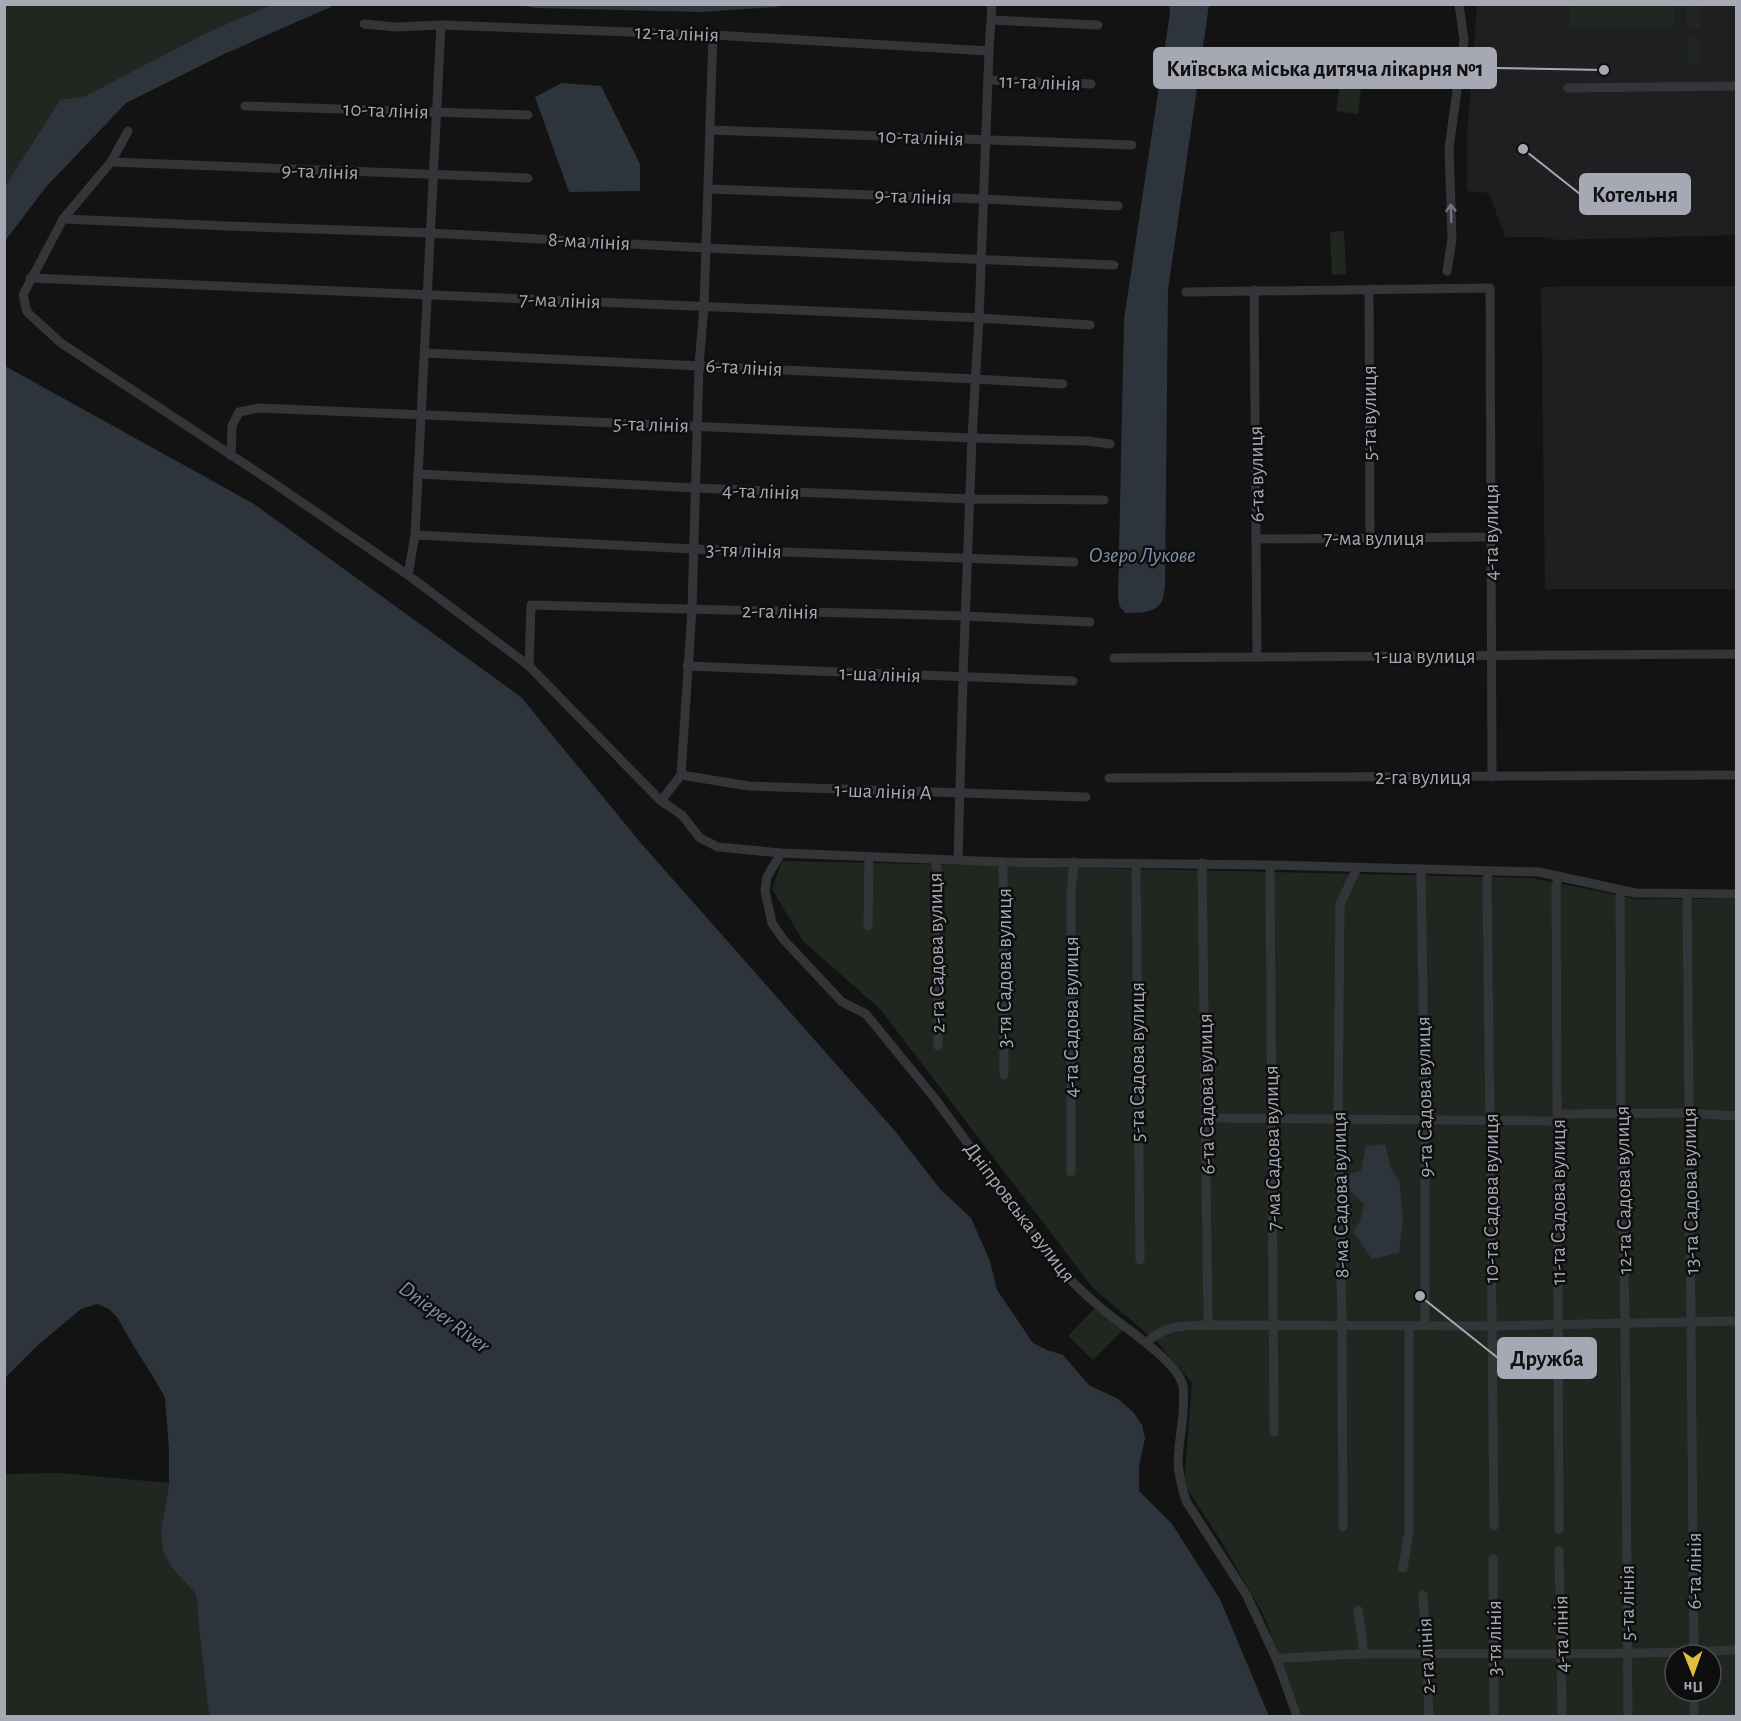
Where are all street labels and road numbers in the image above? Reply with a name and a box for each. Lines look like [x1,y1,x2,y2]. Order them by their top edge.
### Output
street label: 12-та лінія [635,22,719,45]
street label: 11-та лінія [999,71,1081,94]
street label: 10-та лінія [343,99,429,122]
street label: 10-та лінія [878,126,964,149]
street label: 9-та лінія [281,160,359,183]
street label: 9-та лінія [874,185,952,208]
street label: 8-ма лінія [547,229,631,254]
street label: 7-ма лінія [519,289,601,312]
street label: 6-та лінія [705,355,783,380]
street label: 5-та вулиця [1359,365,1380,461]
street label: 5-та лінія [613,413,689,436]
street label: 6-та вулиця [1245,425,1268,522]
street label: 4-та лінія [722,480,800,503]
street label: 4-та вулиця [1481,484,1502,580]
street label: 7-ма вулиця [1324,528,1424,549]
street label: 3-тя лінія [706,539,782,562]
street label: 2-га лінія [742,600,818,623]
street label: 1-ша вулиця [1374,646,1476,667]
street label: 1-ша лінія [839,663,921,686]
street label: 2-га вулиця [1375,767,1471,788]
street label: 1-ша лінія А [834,779,932,804]
street label: 2-га Садова вулиця [925,872,948,1034]
street label: 3-тя Садова вулиця [994,888,1015,1048]
street label: 4-та Садова вулиця [1061,936,1082,1098]
street label: 5-та Садова вулиця [1127,982,1148,1142]
street label: 6-та Садова вулиця [1195,1013,1218,1175]
street label: 9-та Садова вулиця [1413,1016,1436,1178]
street label: 7-ма Садова вулиця [1261,1065,1284,1231]
street label: 12-та Садова вулиця [1612,1106,1635,1274]
street label: 13-та Садова вулиця [1679,1107,1702,1275]
street label: 8-ма Садова вулиця [1329,1111,1352,1279]
street label: 10-та Садова вулиця [1481,1113,1502,1283]
street label: 11-та Садова вулиця [1548,1119,1569,1285]
street label: Дніпровська вулиця [960,1138,1079,1286]
street label: 6-та лінія [1684,1532,1705,1610]
street label: 5-та лінія [1617,1565,1638,1641]
street label: 4-та лінія [1550,1595,1573,1673]
street label: 3-тя лінія [1484,1600,1505,1676]
street label: 2-га лінія [1414,1617,1439,1695]

